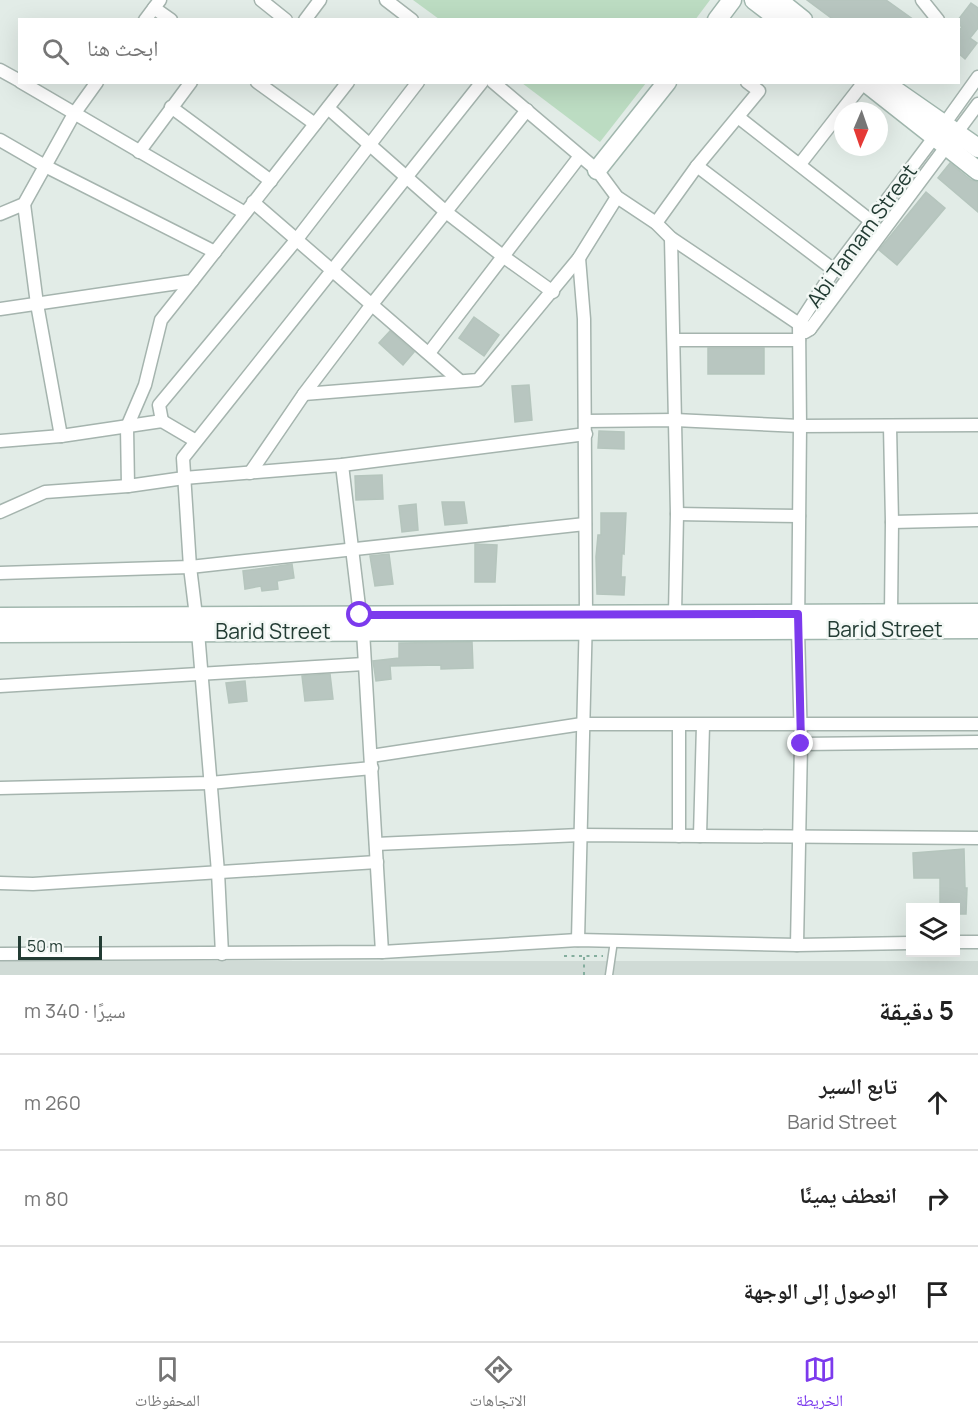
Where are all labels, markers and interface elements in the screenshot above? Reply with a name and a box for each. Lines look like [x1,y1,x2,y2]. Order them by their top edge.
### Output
search box [18,18,960,84]
text: ابحث هنا [87,33,158,63]
icon: search [39,35,72,68]
north arrow [834,102,888,156]
street label: Abi Tamam Street [800,158,923,313]
route start [346,601,372,627]
street label: Barid Street [827,615,943,643]
street label: Barid Street [215,617,331,645]
route end [787,730,813,756]
map controls [906,903,960,957]
button: layers [906,903,960,957]
scale bar [18,933,102,960]
text: 50 m [27,935,63,957]
text: 5 دقيقة [879,992,954,1028]
text: سيرًا · 340 m [24,997,126,1024]
text: تابع السير [819,1071,897,1101]
icon: ahead [921,1086,954,1119]
text: 260 m [24,1089,81,1116]
text: Barid Street [787,1108,897,1135]
text: انعطف يمينًا [799,1180,897,1210]
icon: right [921,1182,954,1215]
text: 80 m [24,1185,69,1212]
text: الوصول إلى الوجهة [744,1276,897,1306]
icon: arrive [921,1278,954,1311]
tab: المحفوظات [135,1353,200,1416]
tab: الاتجاهات [470,1353,526,1416]
tab: الخريطة [796,1353,843,1416]

